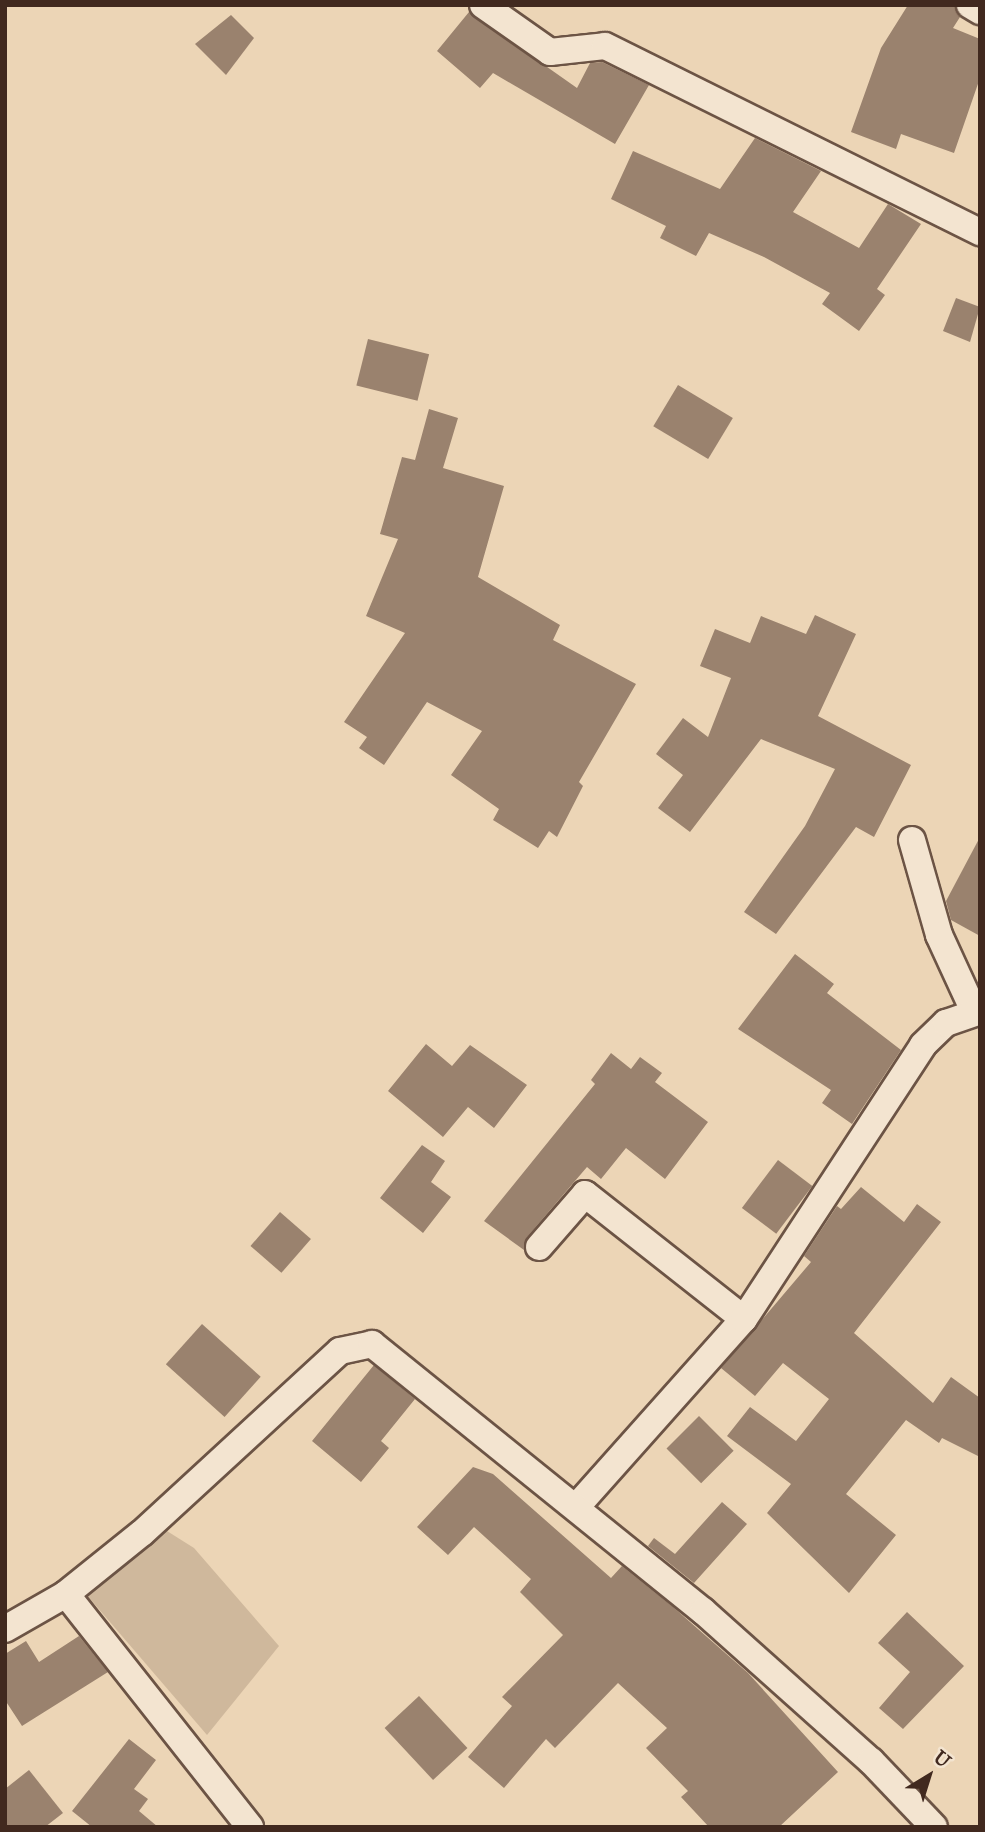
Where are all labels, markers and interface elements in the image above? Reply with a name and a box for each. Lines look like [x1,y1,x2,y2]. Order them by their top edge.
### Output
north arrow [894,1741,964,1811]
text: U [929,1745,955,1773]

